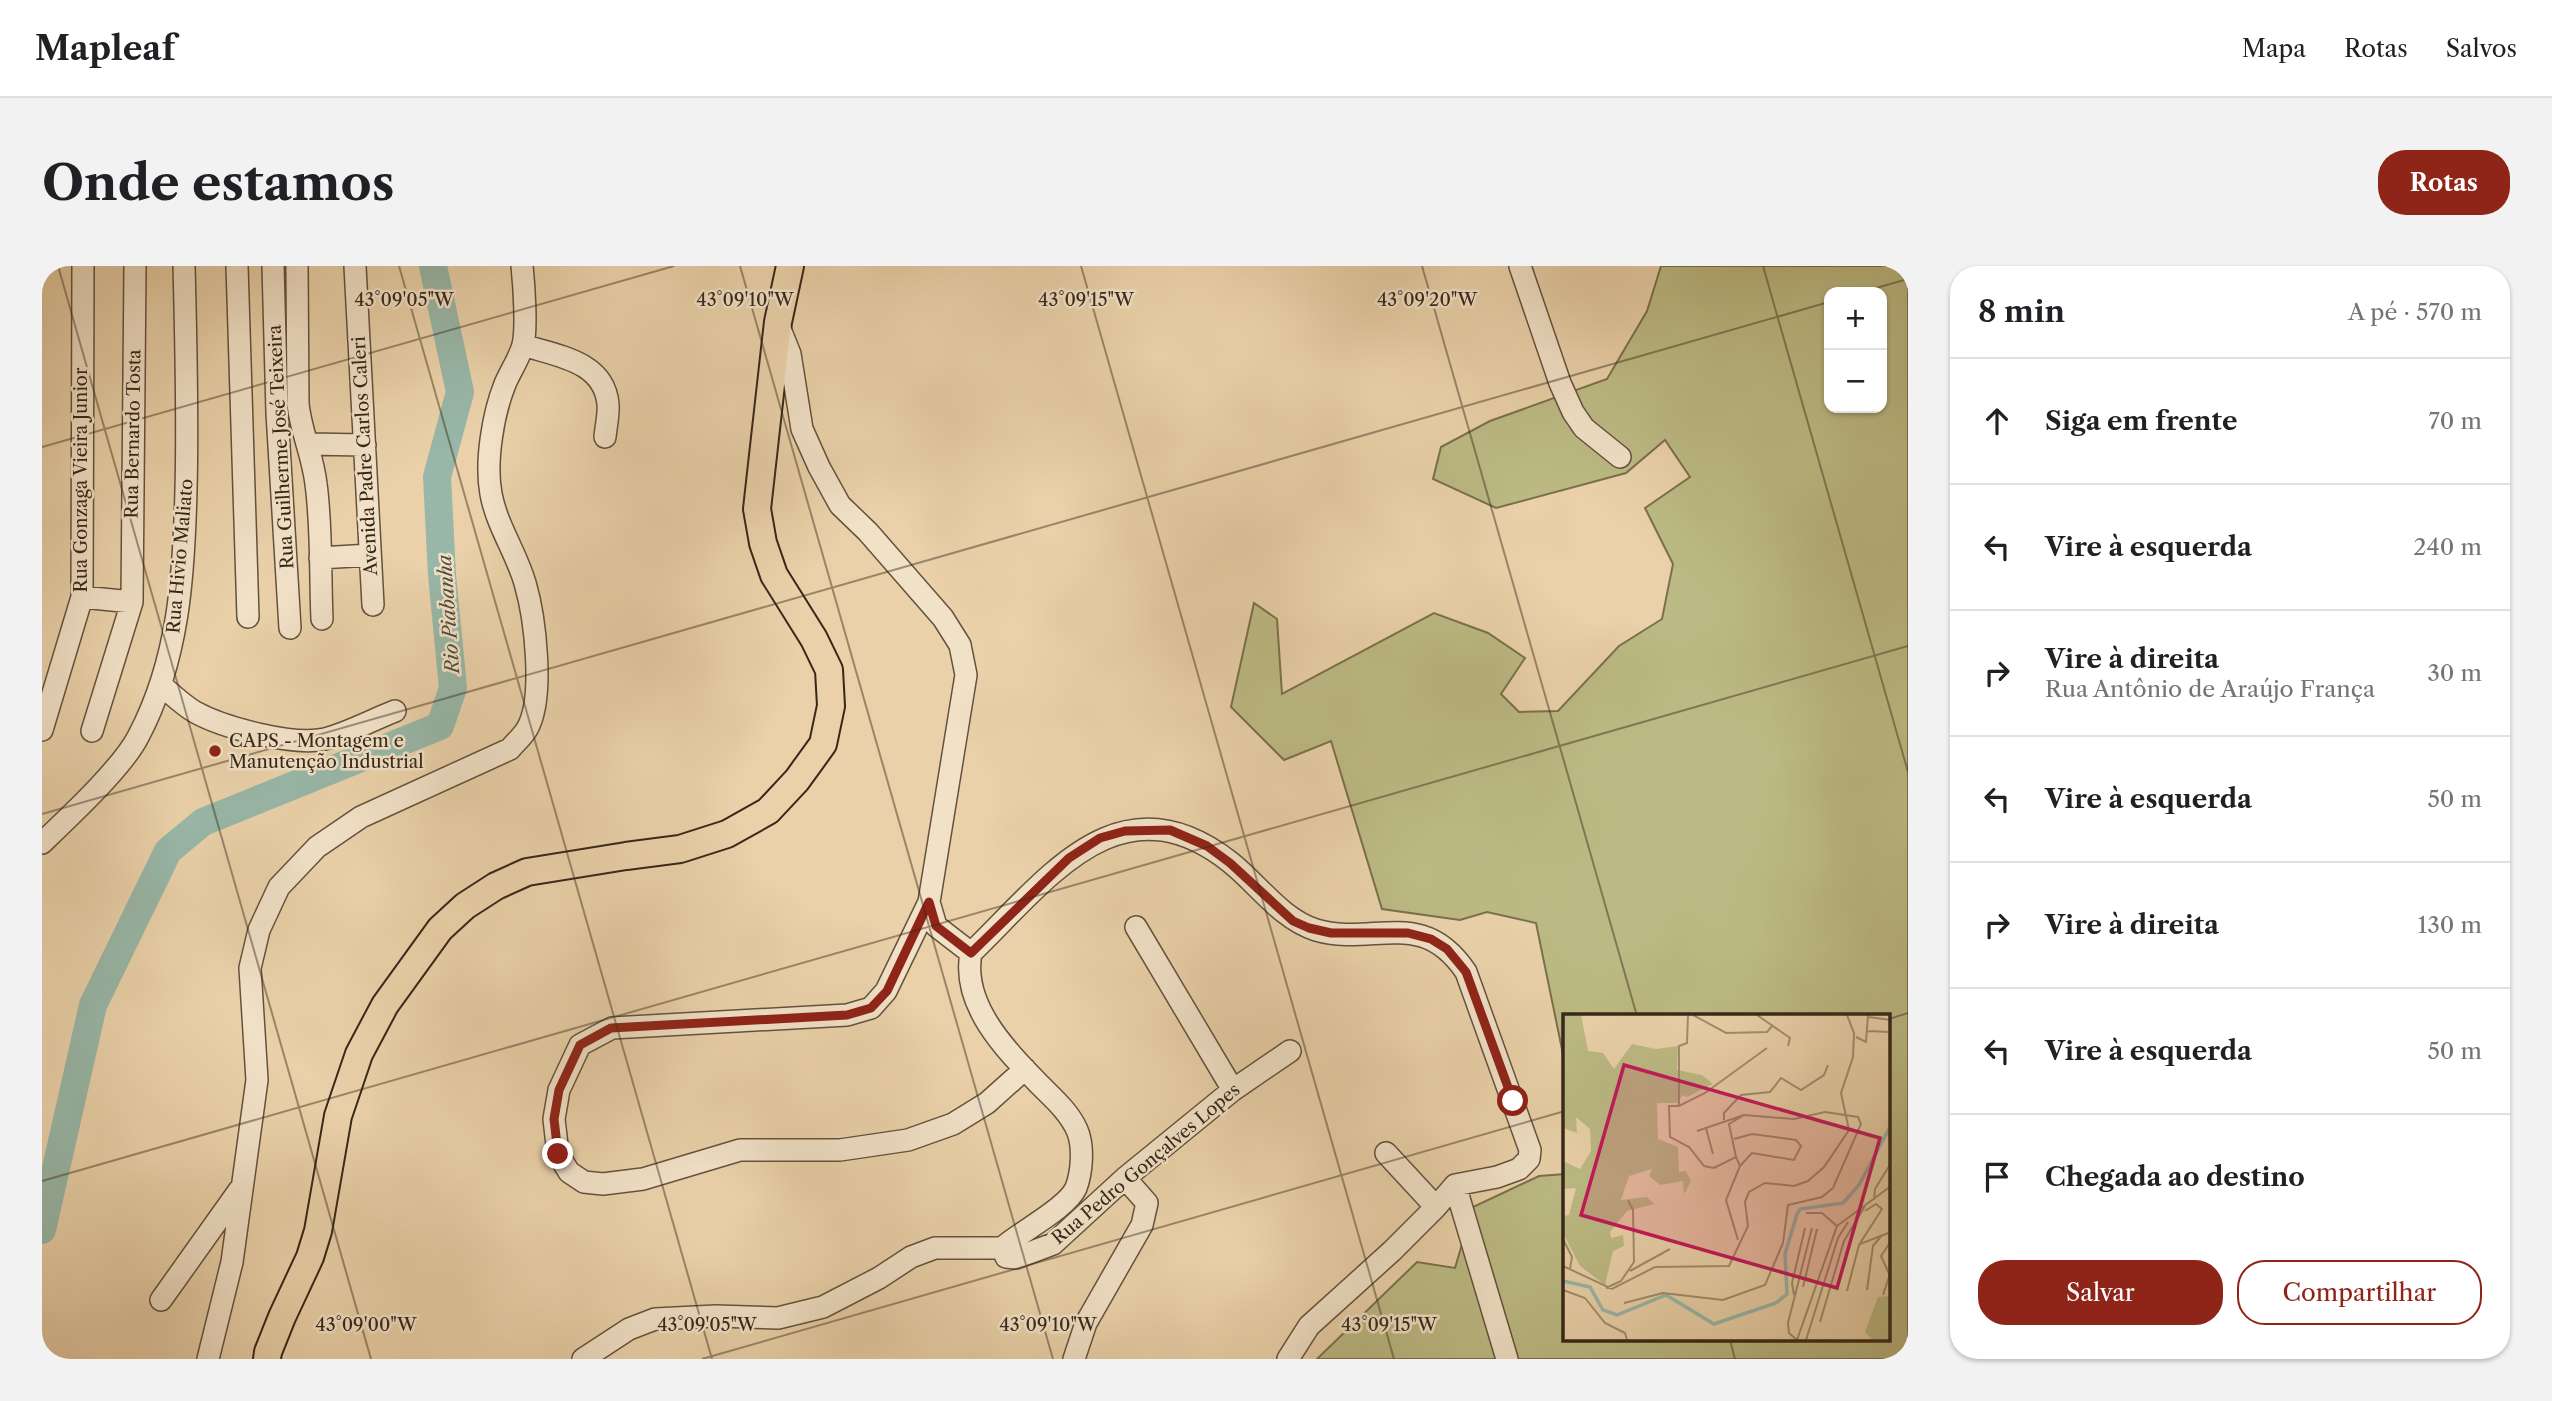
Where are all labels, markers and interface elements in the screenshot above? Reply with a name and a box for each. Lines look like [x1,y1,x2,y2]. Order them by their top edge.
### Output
text: Mapleaf [35,28,175,69]
text: Mapa [2242,34,2306,63]
text: Rotas [2344,34,2408,63]
text: Salvos [2446,34,2517,63]
button: Rotas [2378,150,2510,215]
text: Onde estamos [42,152,394,213]
map controls [1824,287,1887,413]
button: + [1824,287,1887,350]
text: 43°09'05"W [354,289,455,311]
text: 43°09'10"W [696,289,795,311]
text: 43°09'15"W [1038,289,1135,311]
text: 43°09'20"W [1377,289,1478,311]
text: 8 min [1978,293,2065,330]
text: A pé · 570 m [2348,298,2482,326]
street label: Rua Guilherme José Teixeira [264,324,298,570]
street label: Avenida Padre Carlos Caleri [348,335,382,577]
street label: Rua Bernardo Tosta [121,349,145,519]
button: − [1824,350,1887,413]
street label: Rua Gonzaga Vieira Junior [70,367,92,592]
icon: ahead [1978,402,2016,440]
text: Siga em frente [2045,405,2238,437]
text: 70 m [2429,407,2482,435]
street label: Rua Hivio Maliato [162,478,198,634]
icon: left [1978,528,2016,566]
text: Vire à esquerda [2045,531,2252,563]
text: 240 m [2413,533,2482,561]
water label: Rio Piabanha [433,553,464,676]
text: Vire à direita [2045,643,2219,675]
icon: right [1978,654,2016,692]
text: 30 m [2427,659,2482,687]
text: Rua Antônio de Araújo França [2045,675,2375,703]
place label: CAPS - Montagem e Manutenção Industrial [229,730,424,773]
marker: CAPS - Montagem e Manutenção Industrial [207,743,223,759]
icon: left [1978,780,2016,818]
text: Vire à esquerda [2045,783,2252,815]
text: 50 m [2427,785,2482,813]
icon: right [1978,906,2016,944]
text: Vire à direita [2045,909,2219,941]
text: 130 m [2418,911,2482,939]
inset map [1563,1014,1890,1342]
icon: left [1978,1032,2016,1070]
text: Vire à esquerda [2045,1035,2252,1067]
text: 50 m [2427,1037,2482,1065]
street label: Rua Pedro Gonçalves Lopes [1047,1079,1245,1249]
route start [1497,1085,1528,1116]
route end [542,1138,573,1169]
icon: arrive [1978,1158,2016,1196]
text: Chegada ao destino [2045,1161,2305,1193]
button: Salvar [1978,1260,2223,1325]
button: Compartilhar [2237,1260,2482,1325]
text: 43°09'00"W [315,1314,418,1336]
text: 43°09'05"W [657,1314,758,1336]
text: 43°09'10"W [999,1314,1098,1336]
text: 43°09'15"W [1341,1314,1438,1336]

